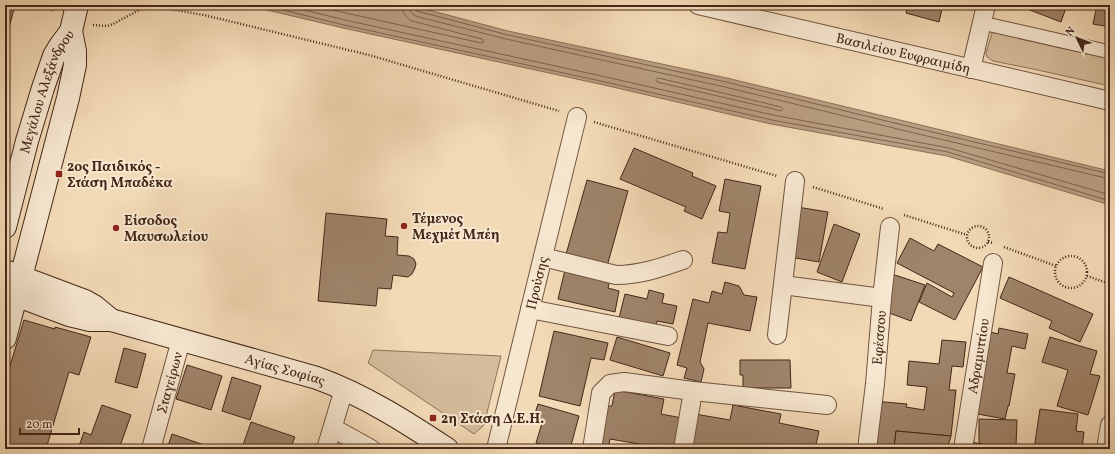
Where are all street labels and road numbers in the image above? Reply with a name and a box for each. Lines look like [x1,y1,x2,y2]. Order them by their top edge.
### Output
street label: Μεγάλου Αλεξάνδρου [16,26,80,156]
street label: Βασιλείου Ευφραιμίδη [834,29,972,79]
street label: Προύσης [522,255,554,312]
street label: Εφέσσου [869,310,892,366]
street label: Αδραμυττίου [964,317,995,396]
street label: Σταγείρων [153,350,188,416]
street label: Αγίας Σοφίας [242,350,328,391]

